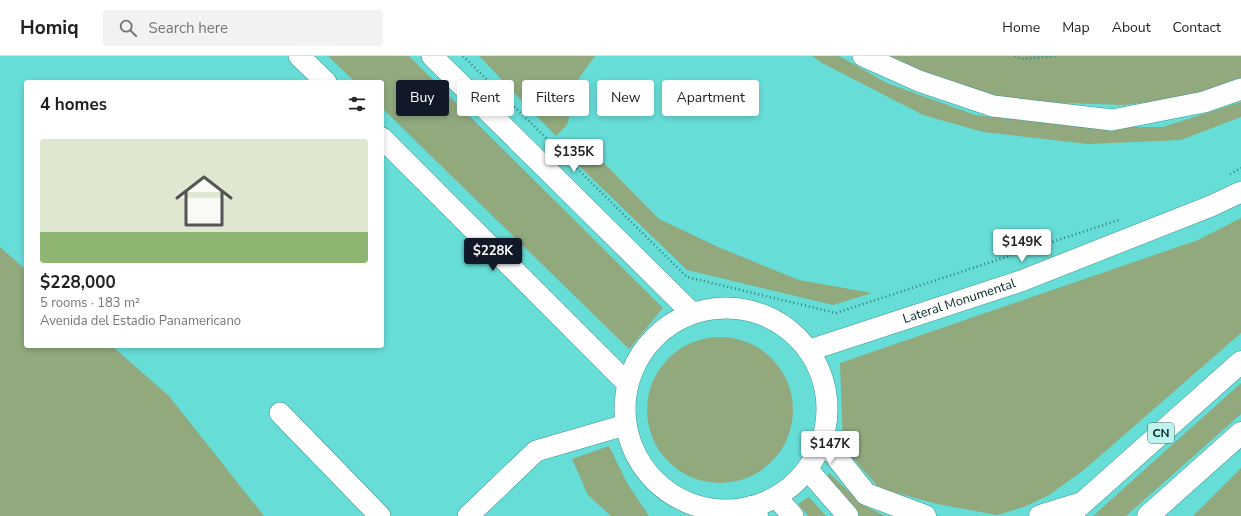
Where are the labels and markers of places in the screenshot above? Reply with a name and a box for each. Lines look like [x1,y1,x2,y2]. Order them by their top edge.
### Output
pin: $135K [546,139,602,173]
pin: $149K [994,229,1050,263]
pin: $228K [465,238,521,272]
pin: $147K [802,431,858,465]

